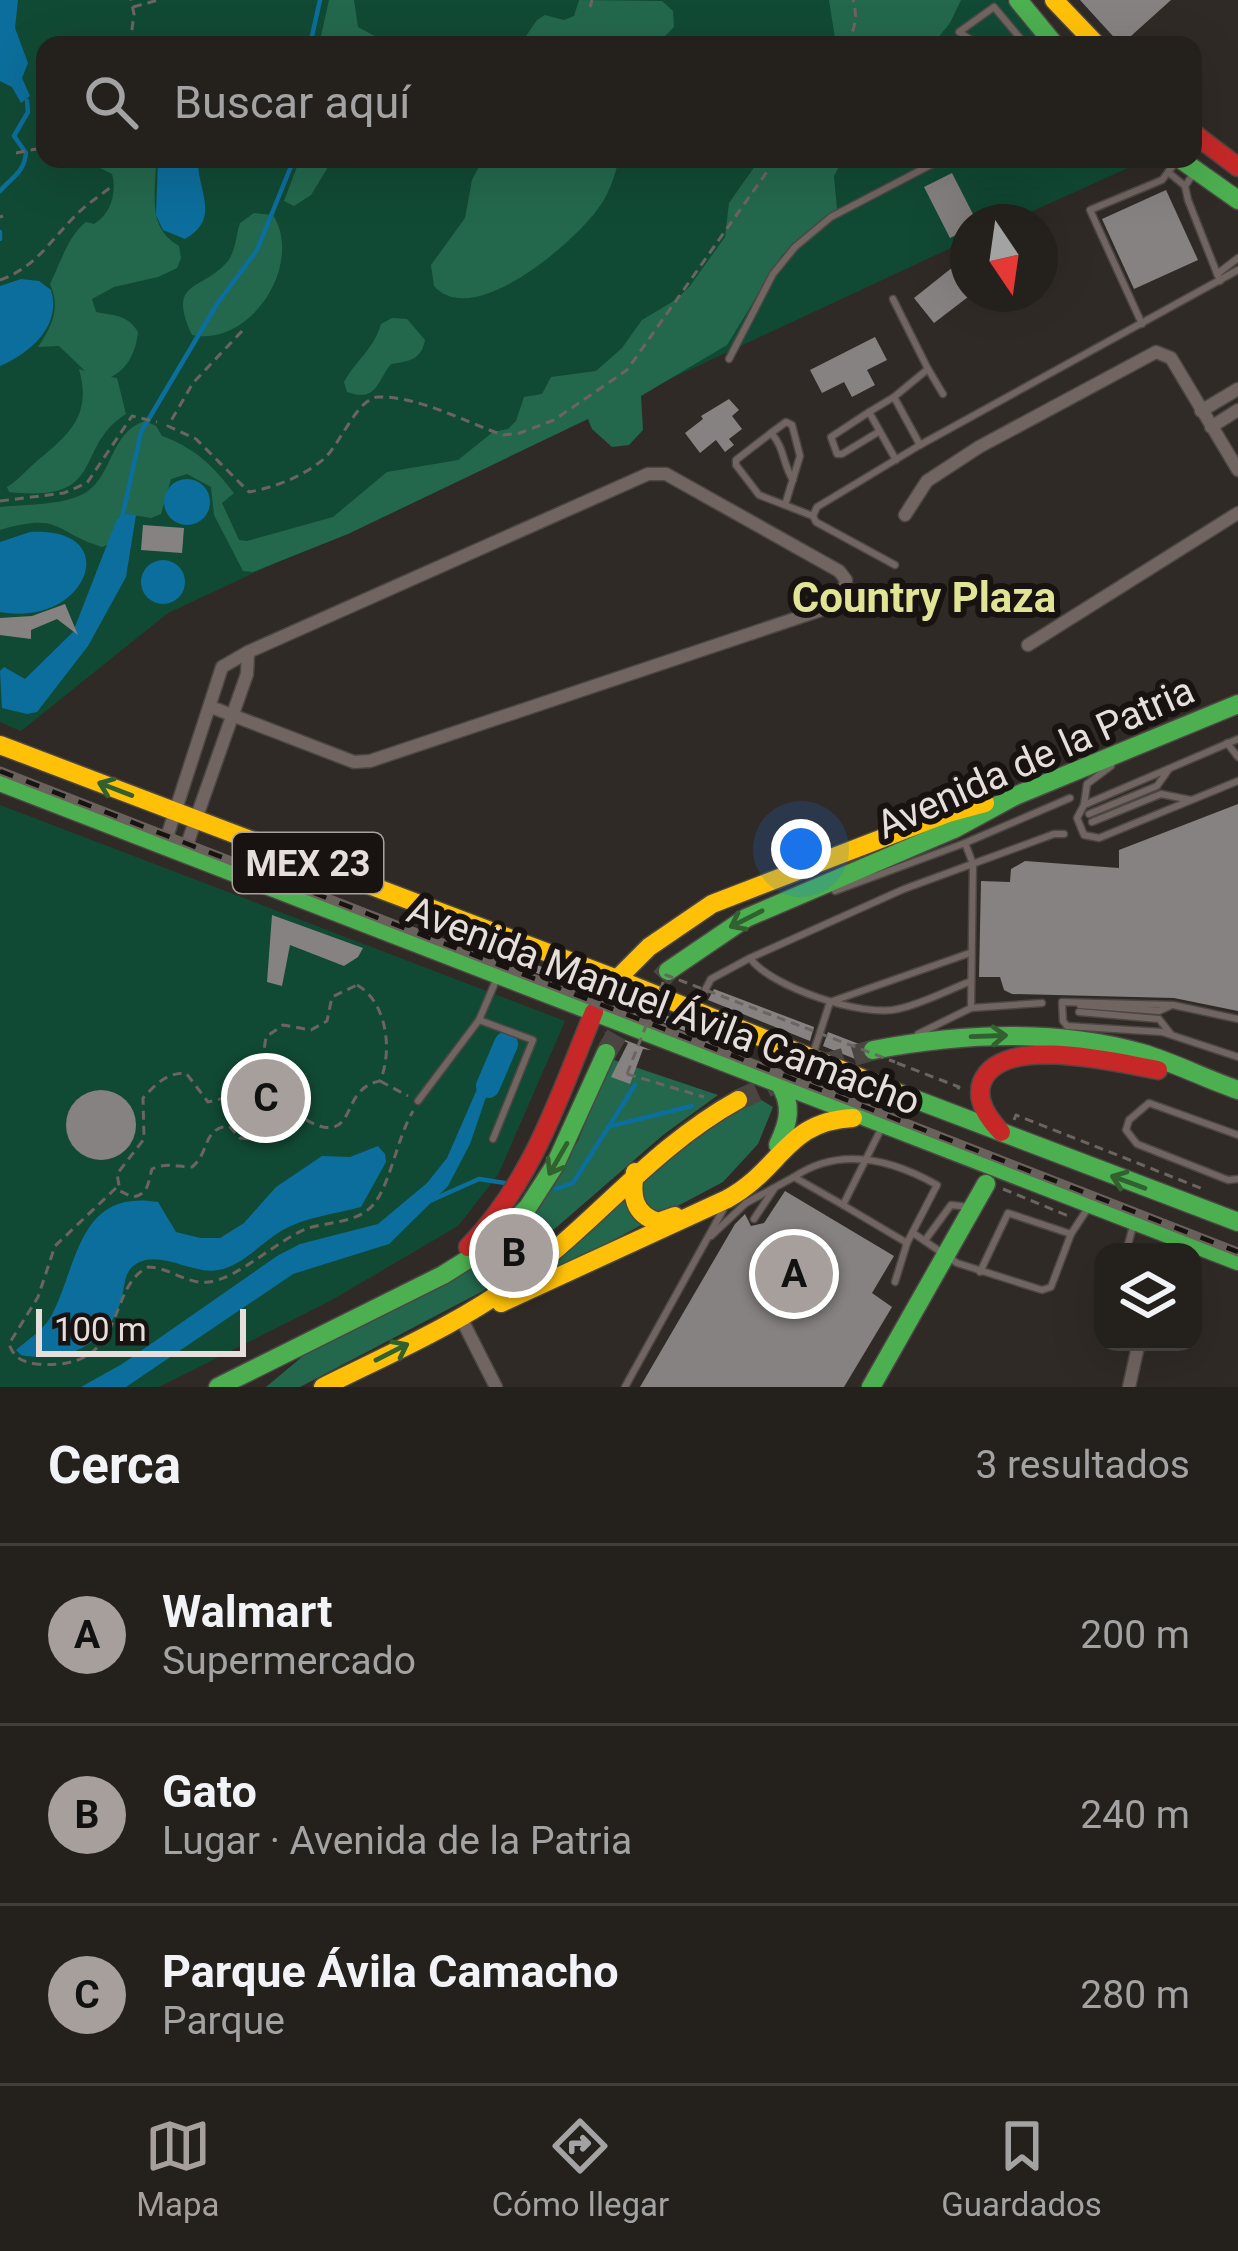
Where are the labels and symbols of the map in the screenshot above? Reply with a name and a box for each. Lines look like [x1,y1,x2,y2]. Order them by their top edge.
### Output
north arrow [950,204,1058,312]
district label: Country Plaza [792,573,1056,622]
street label: Avenida de la Patria [870,667,1201,849]
one-way arrow [97,776,134,798]
your location [771,819,831,879]
road number: MEX 23 [233,833,383,893]
street label: Avenida Manuel Ávila Camacho [401,887,926,1125]
one-way arrow [729,909,765,932]
one-way arrow [969,1024,1008,1047]
pin: C [227,1053,305,1143]
one-way arrow [545,1141,569,1176]
one-way arrow [1111,1170,1148,1191]
pin: B [475,1208,553,1298]
pin: A [755,1229,833,1319]
scale bar [36,1303,246,1356]
one-way arrow [373,1339,409,1362]

